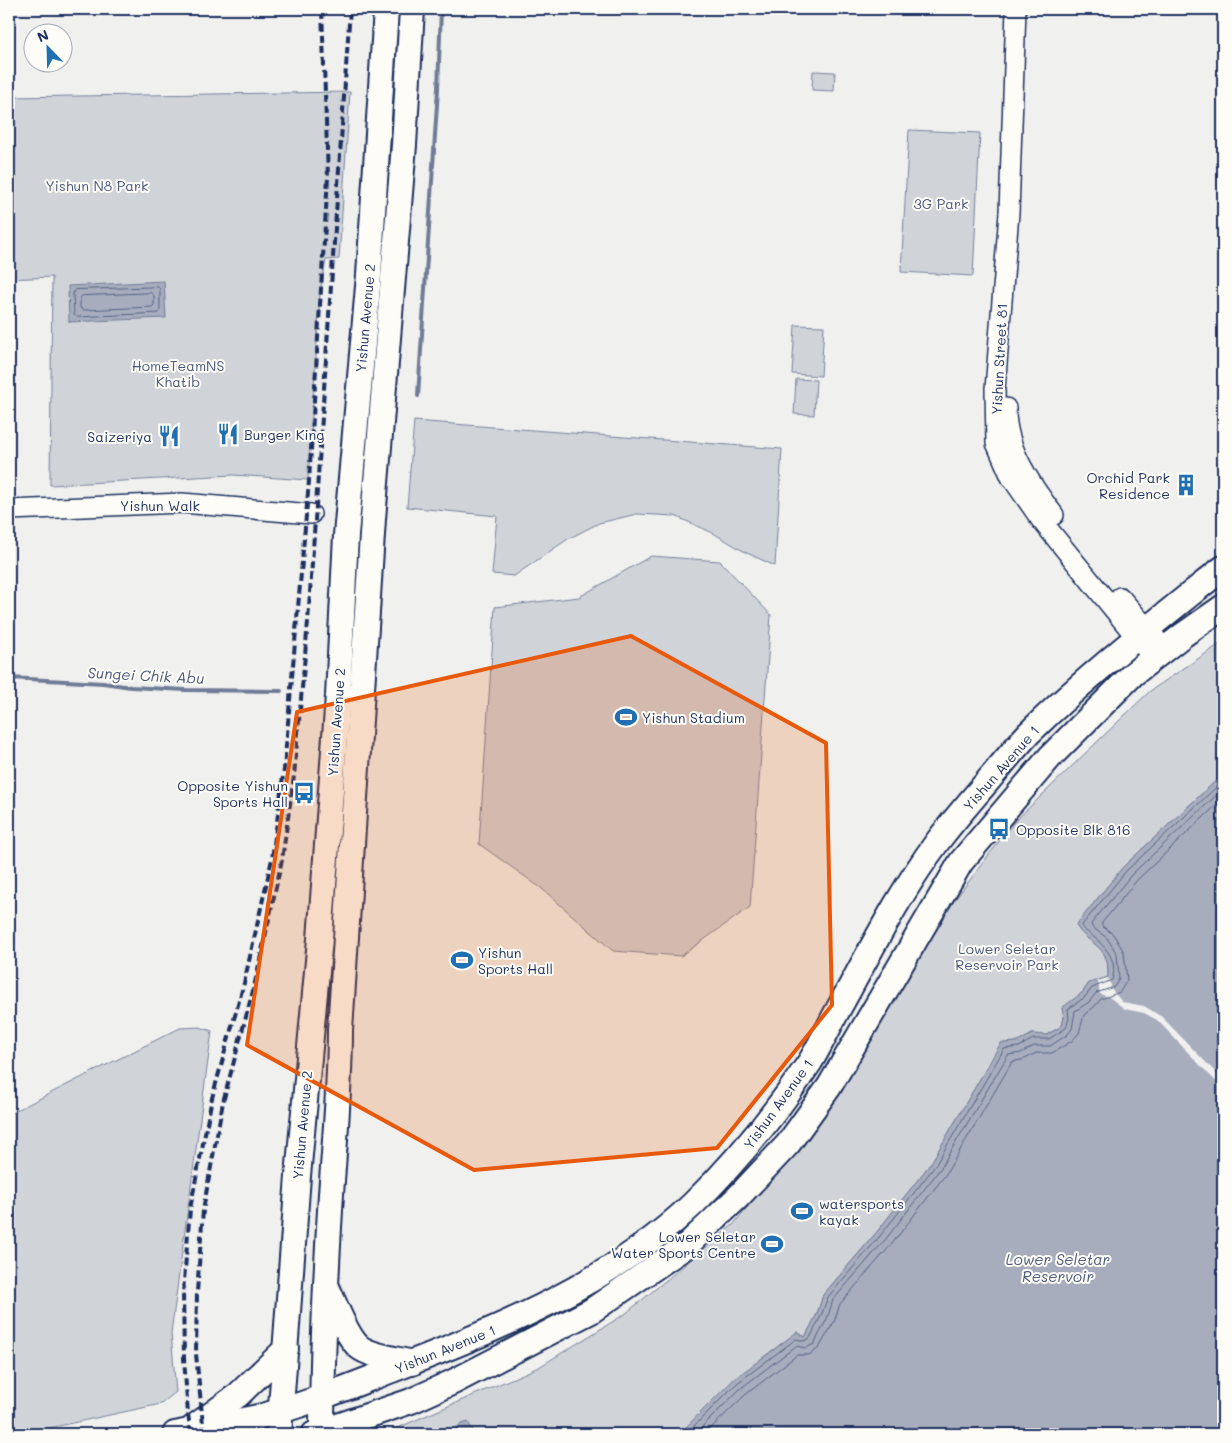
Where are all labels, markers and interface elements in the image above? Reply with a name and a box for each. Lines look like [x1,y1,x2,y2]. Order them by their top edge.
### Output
north arrow [22,22,72,72]
text: N [34,25,51,46]
park label: Yishun N8 Park [45,176,149,195]
park label: 3G Park [914,194,968,213]
street label: Yishun Avenue 2 [351,263,379,373]
street label: Yishun Street 81 [987,303,1011,415]
park label: HomeTeamNS Khatib [132,356,224,391]
restaurant icon: Burger King [215,421,241,447]
restaurant icon: Saizeriya [156,423,182,449]
place label: Burger King [244,425,324,444]
place label: Saizeriya [87,427,152,446]
place label: Orchid Park Residence [1086,468,1170,503]
building icon: Orchid Park Residence [1173,472,1199,498]
street label: Yishun Walk [120,496,200,515]
water label: Sungei Chik Abu [87,662,205,688]
street label: Yishun Avenue 2 [323,667,349,777]
sports icon: Yishun Stadium [613,704,639,730]
place label: Yishun Stadium [642,708,745,727]
street label: Yishun Avenue 1 [959,721,1043,815]
place label: Opposite Yishun Sports Hall [177,776,288,811]
bus stop icon: Opposite Yishun Sports Hall [291,780,317,806]
bus stop icon: Opposite Blk 816 [986,816,1012,842]
place label: Opposite Blk 816 [1016,820,1130,839]
park label: Lower Seletar Reservoir Park [955,939,1059,974]
place label: Yishun Sports Hall [478,943,553,978]
sports icon: Yishun Sports Hall [449,947,475,973]
street label: Yishun Avenue 1 [739,1055,817,1153]
street label: Yishun Avenue 2 [288,1070,316,1180]
place label: watersports kayak [819,1194,904,1229]
sports icon: watersports kayak [789,1198,815,1224]
place label: Lower Seletar Water Sports Centre [611,1227,756,1262]
sports icon: Lower Seletar Water Sports Centre [759,1231,785,1257]
water label: Lower Seletar Reservoir [1006,1249,1111,1286]
street label: Yishun Avenue 1 [392,1320,498,1378]

